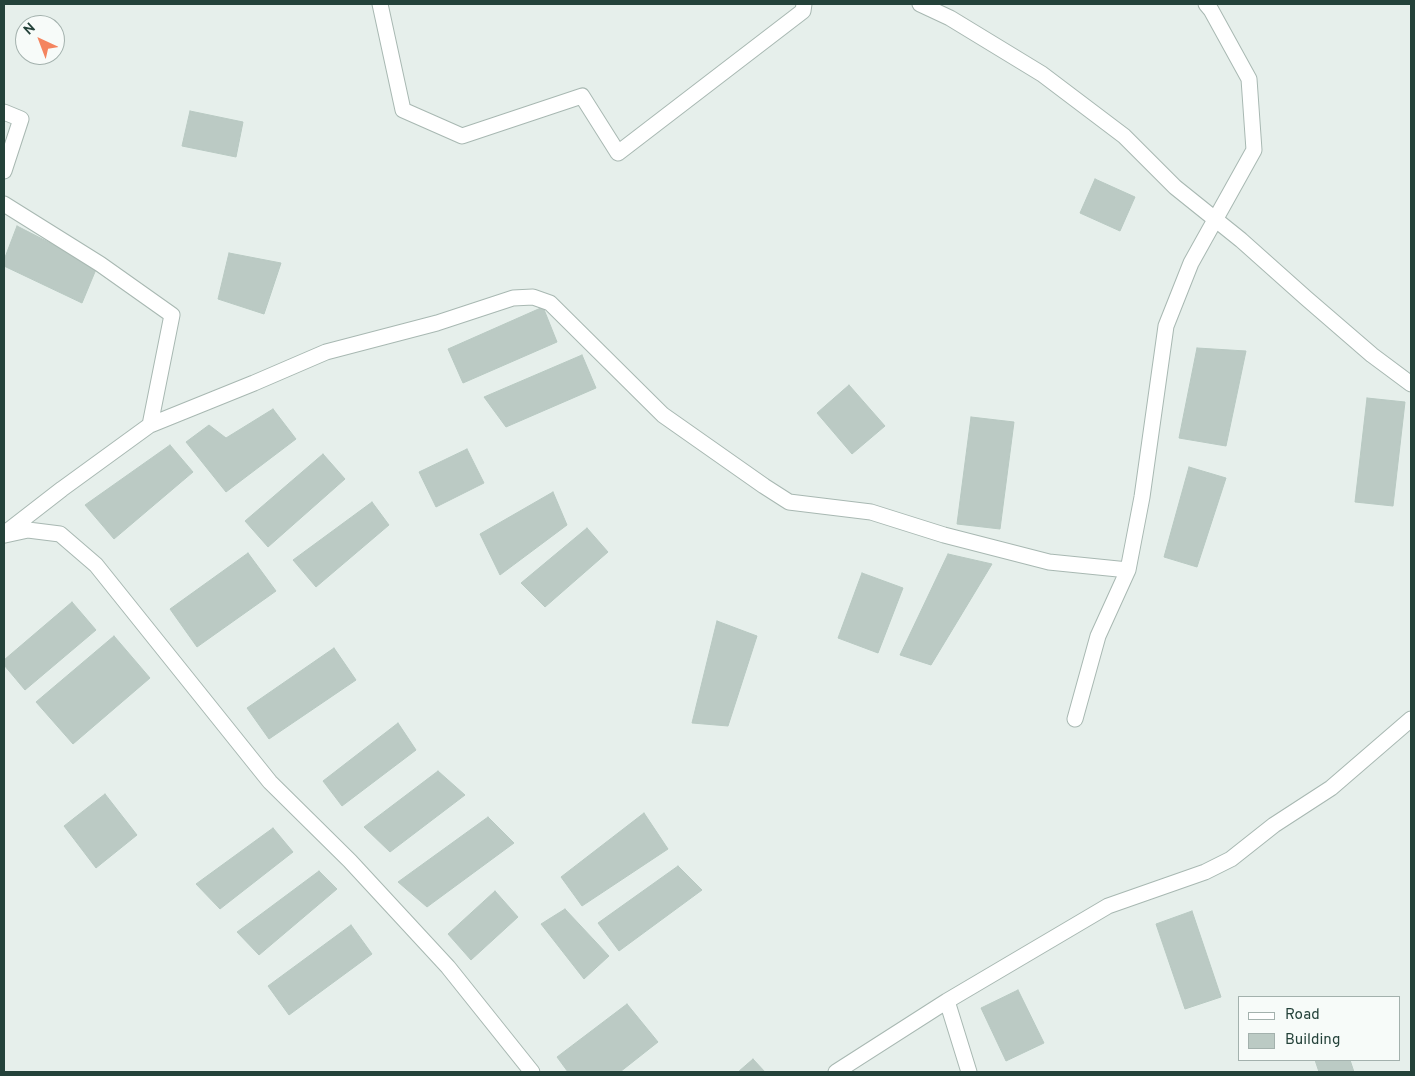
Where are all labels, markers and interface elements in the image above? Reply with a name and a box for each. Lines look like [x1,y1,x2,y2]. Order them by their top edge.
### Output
north arrow [15,15,65,65]
text: N [21,20,40,39]
legend [1238,996,1400,1061]
text: Road [1285,1006,1320,1025]
text: Building [1285,1031,1340,1050]

